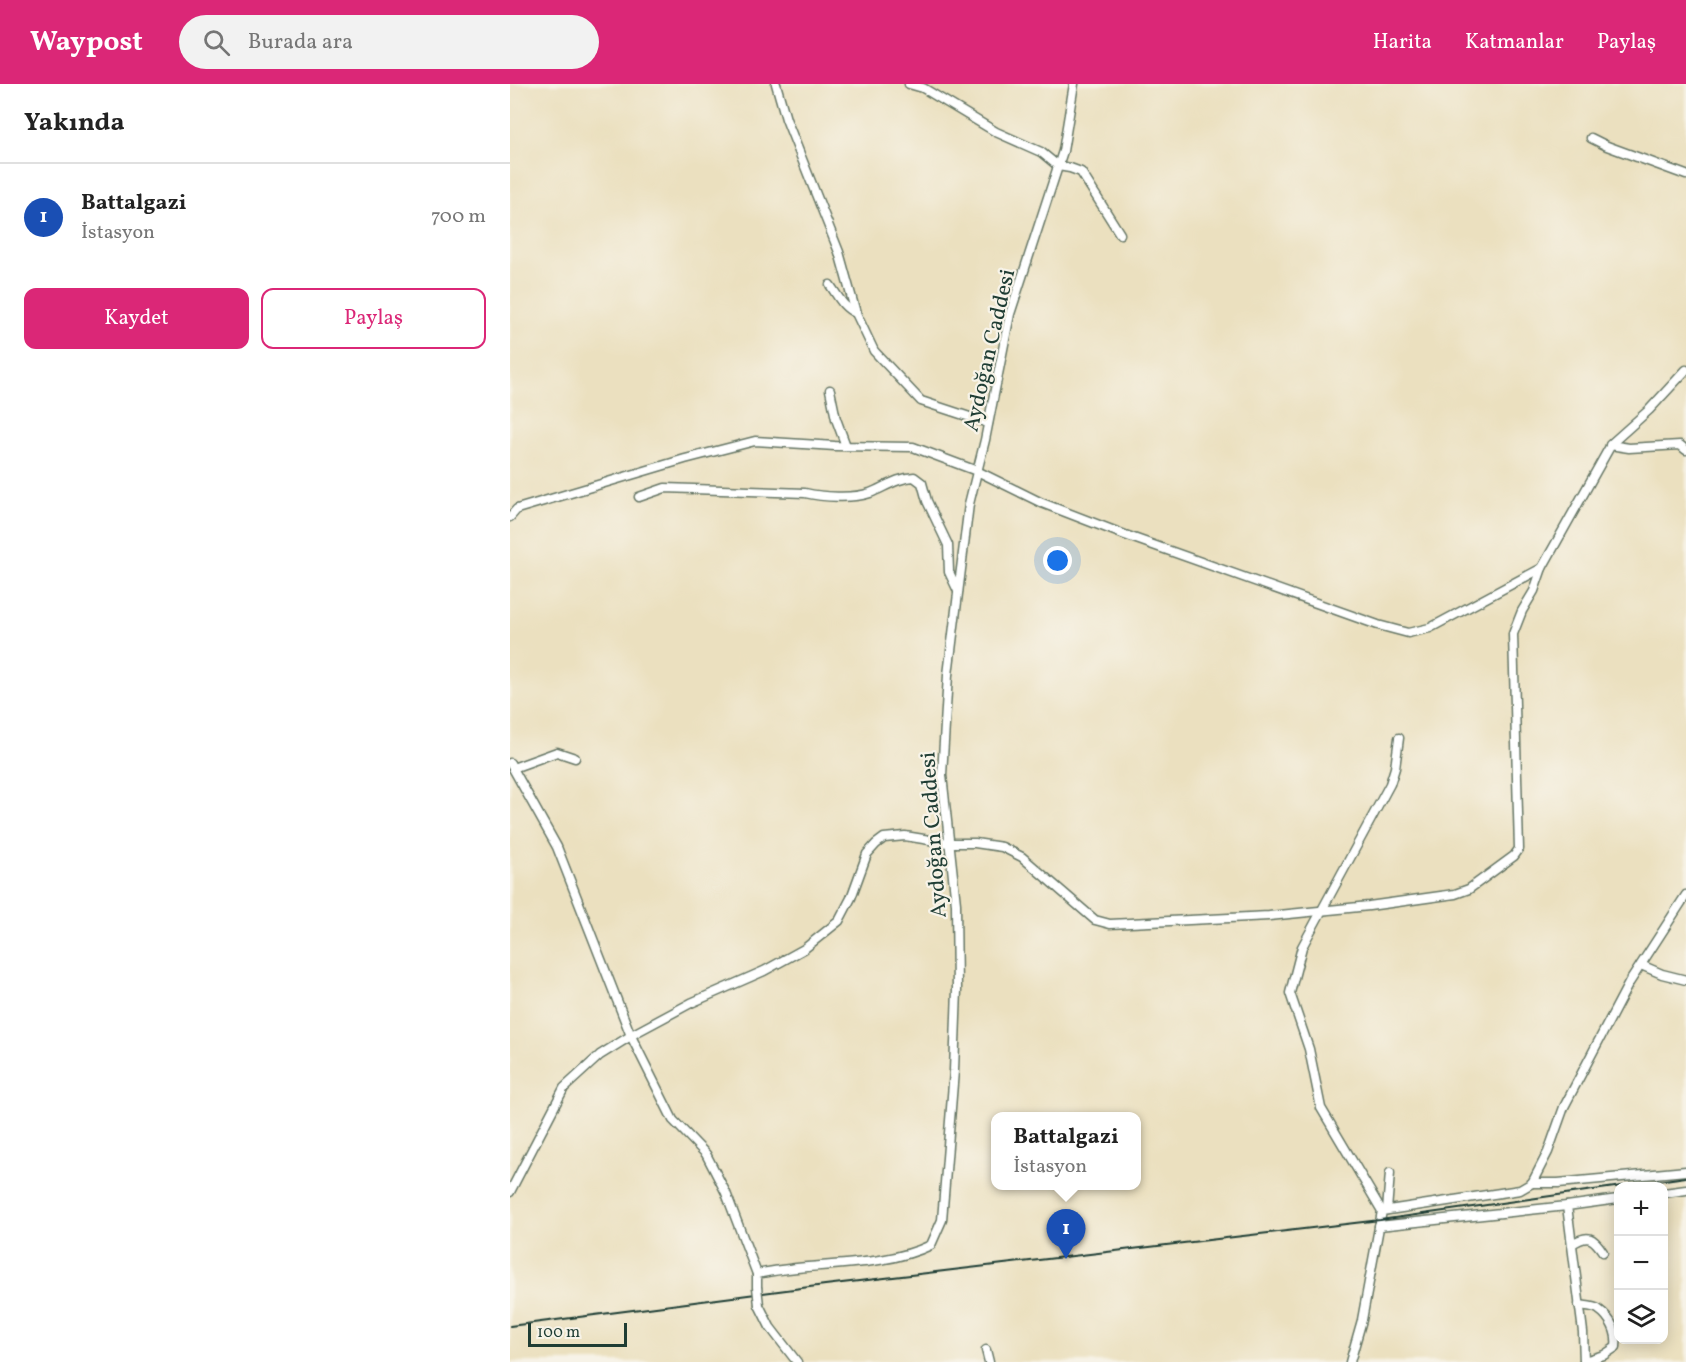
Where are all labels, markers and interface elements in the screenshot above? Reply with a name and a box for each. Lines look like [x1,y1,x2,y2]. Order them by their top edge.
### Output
search box [179,15,599,69]
text: Waypost [30,23,143,62]
icon: search [200,26,233,59]
text: Burada ara [248,27,353,58]
text: Harita [1373,28,1432,57]
text: Katmanlar [1465,28,1564,57]
text: Paylaş [1597,28,1656,57]
text: Yakında [24,105,125,141]
text: Battalgazi [81,188,187,219]
text: 1 [39,203,48,231]
text: 700 m [431,203,486,231]
text: İstasyon [81,219,155,247]
street label: Aydoğan Caddesi [957,266,1024,435]
button: Kaydet [24,288,249,349]
button: Paylaş [261,288,486,349]
your location [1043,546,1072,575]
street label: Aydoğan Caddesi [913,751,956,919]
popup [991,1112,1141,1190]
text: Battalgazi [1013,1122,1119,1153]
text: İstasyon [1013,1153,1087,1181]
map controls [1614,1182,1668,1344]
button: + [1614,1182,1668,1236]
pin: 1 [1046,1210,1086,1259]
button: − [1614,1236,1668,1290]
button: layers [1614,1290,1668,1344]
scale bar [528,1320,627,1348]
text: 100 m [537,1322,580,1344]

